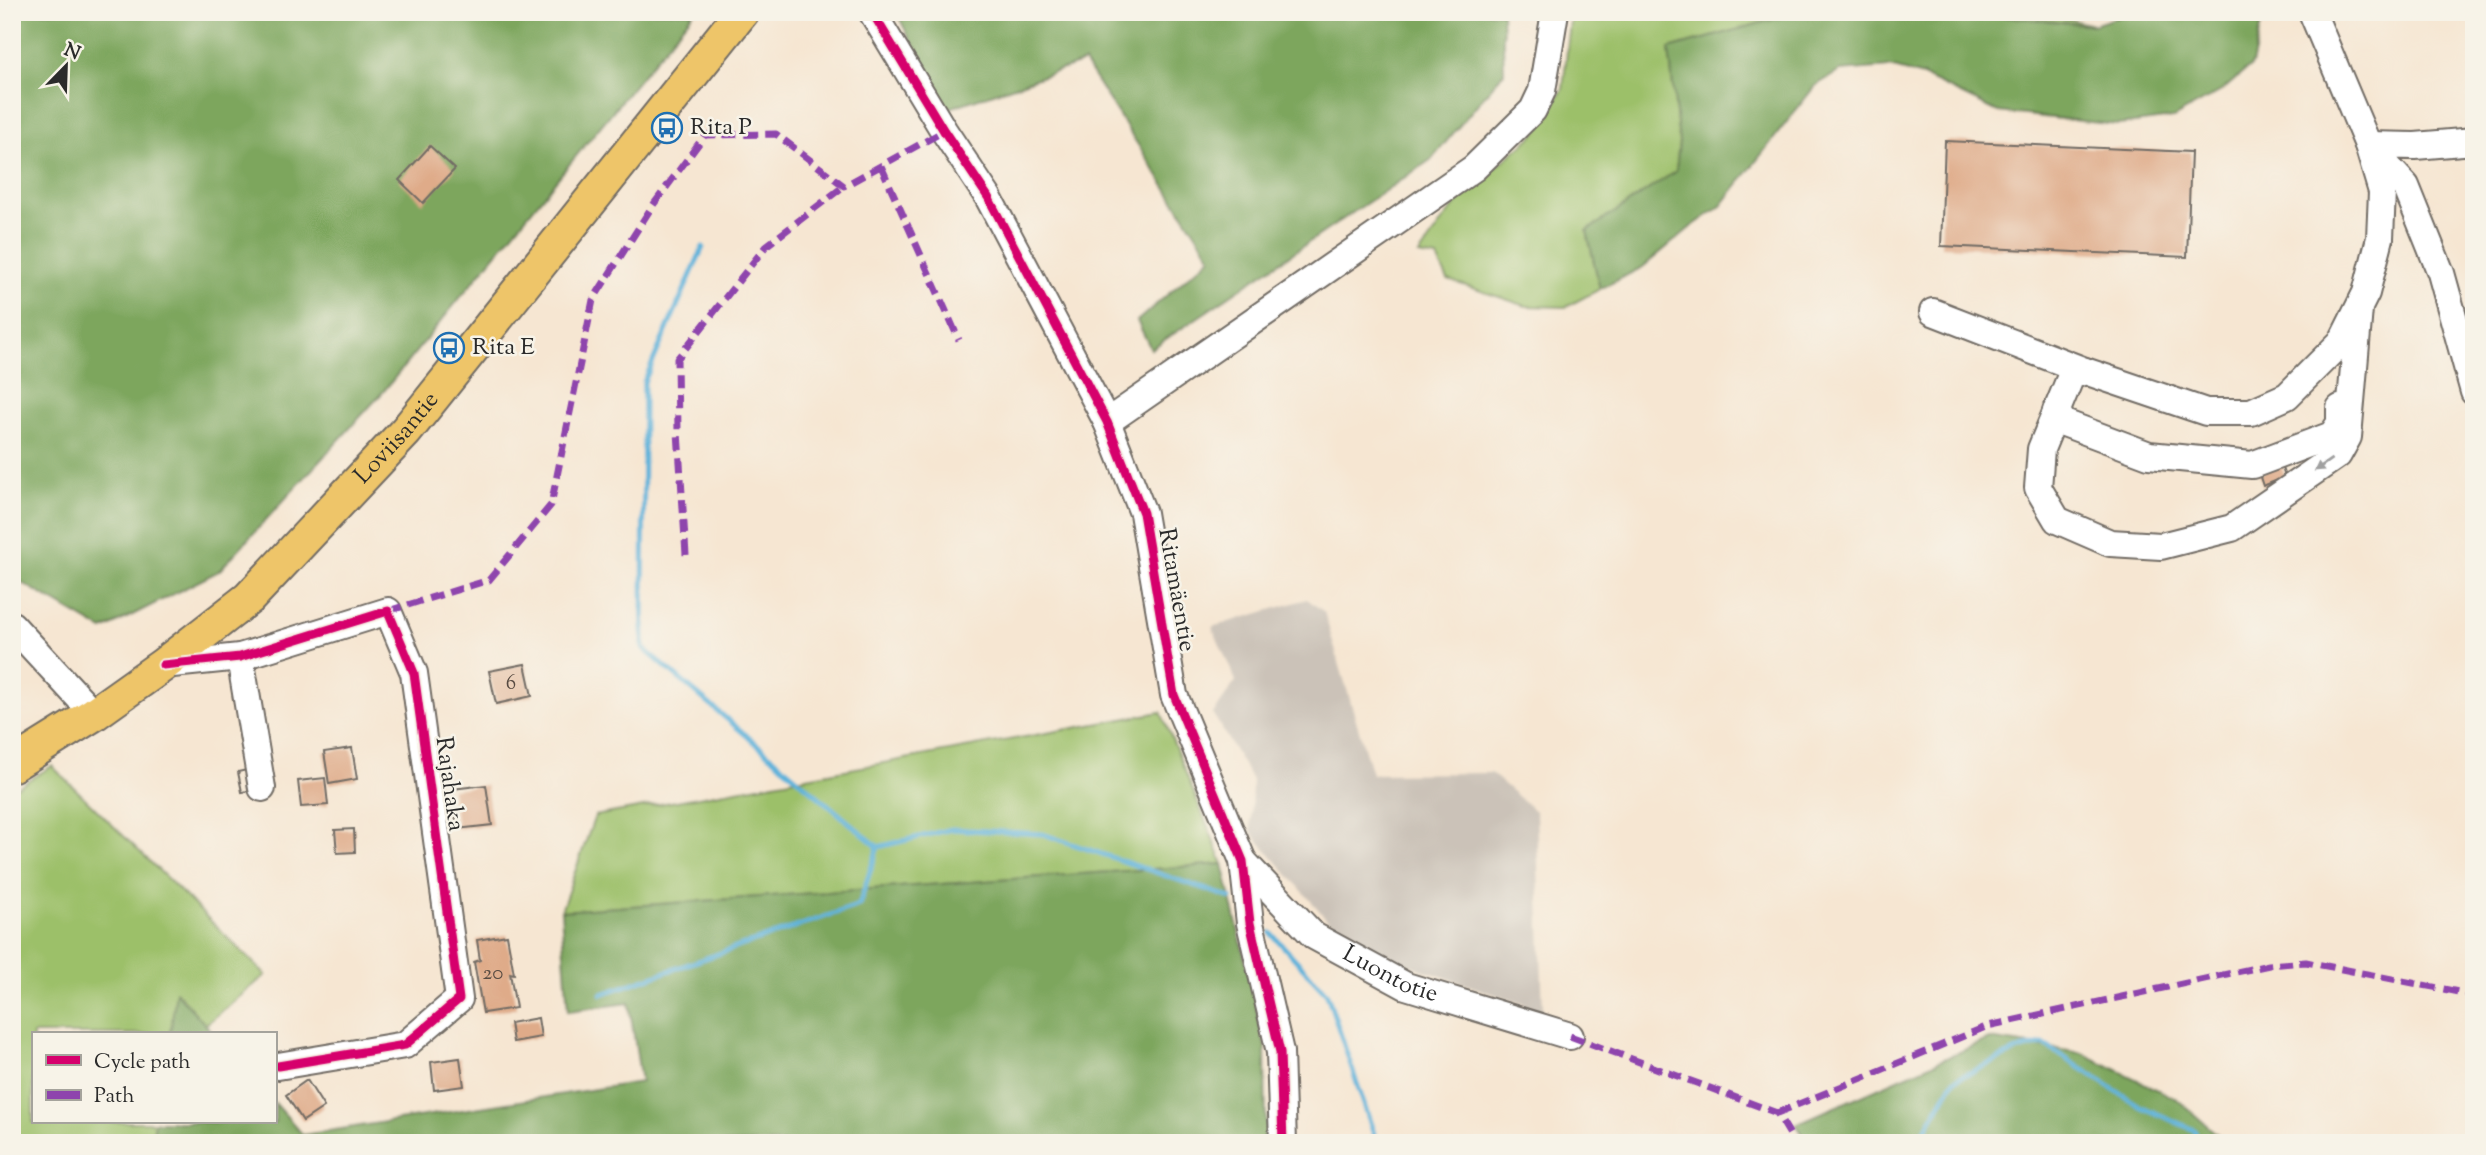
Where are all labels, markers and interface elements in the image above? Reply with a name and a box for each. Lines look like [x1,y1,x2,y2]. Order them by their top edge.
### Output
north arrow [32,32,102,102]
text: N [59,37,84,68]
bus stop icon: Rita P [650,111,684,145]
place label: Rita P [690,111,752,145]
bus stop icon: Rita E [432,331,466,365]
place label: Rita E [472,331,535,365]
street label: Loviisantie [347,385,448,492]
one-way arrow [2314,458,2332,472]
street label: Ritamäentie [1148,525,1204,655]
house number: 6 [506,669,516,699]
street label: Rajahaka [426,735,472,833]
street label: Luontotie [1336,937,1442,1012]
house number: 20 [483,959,503,989]
legend [32,1032,276,1124]
text: Cycle path [94,1048,191,1078]
text: Path [94,1082,135,1112]

